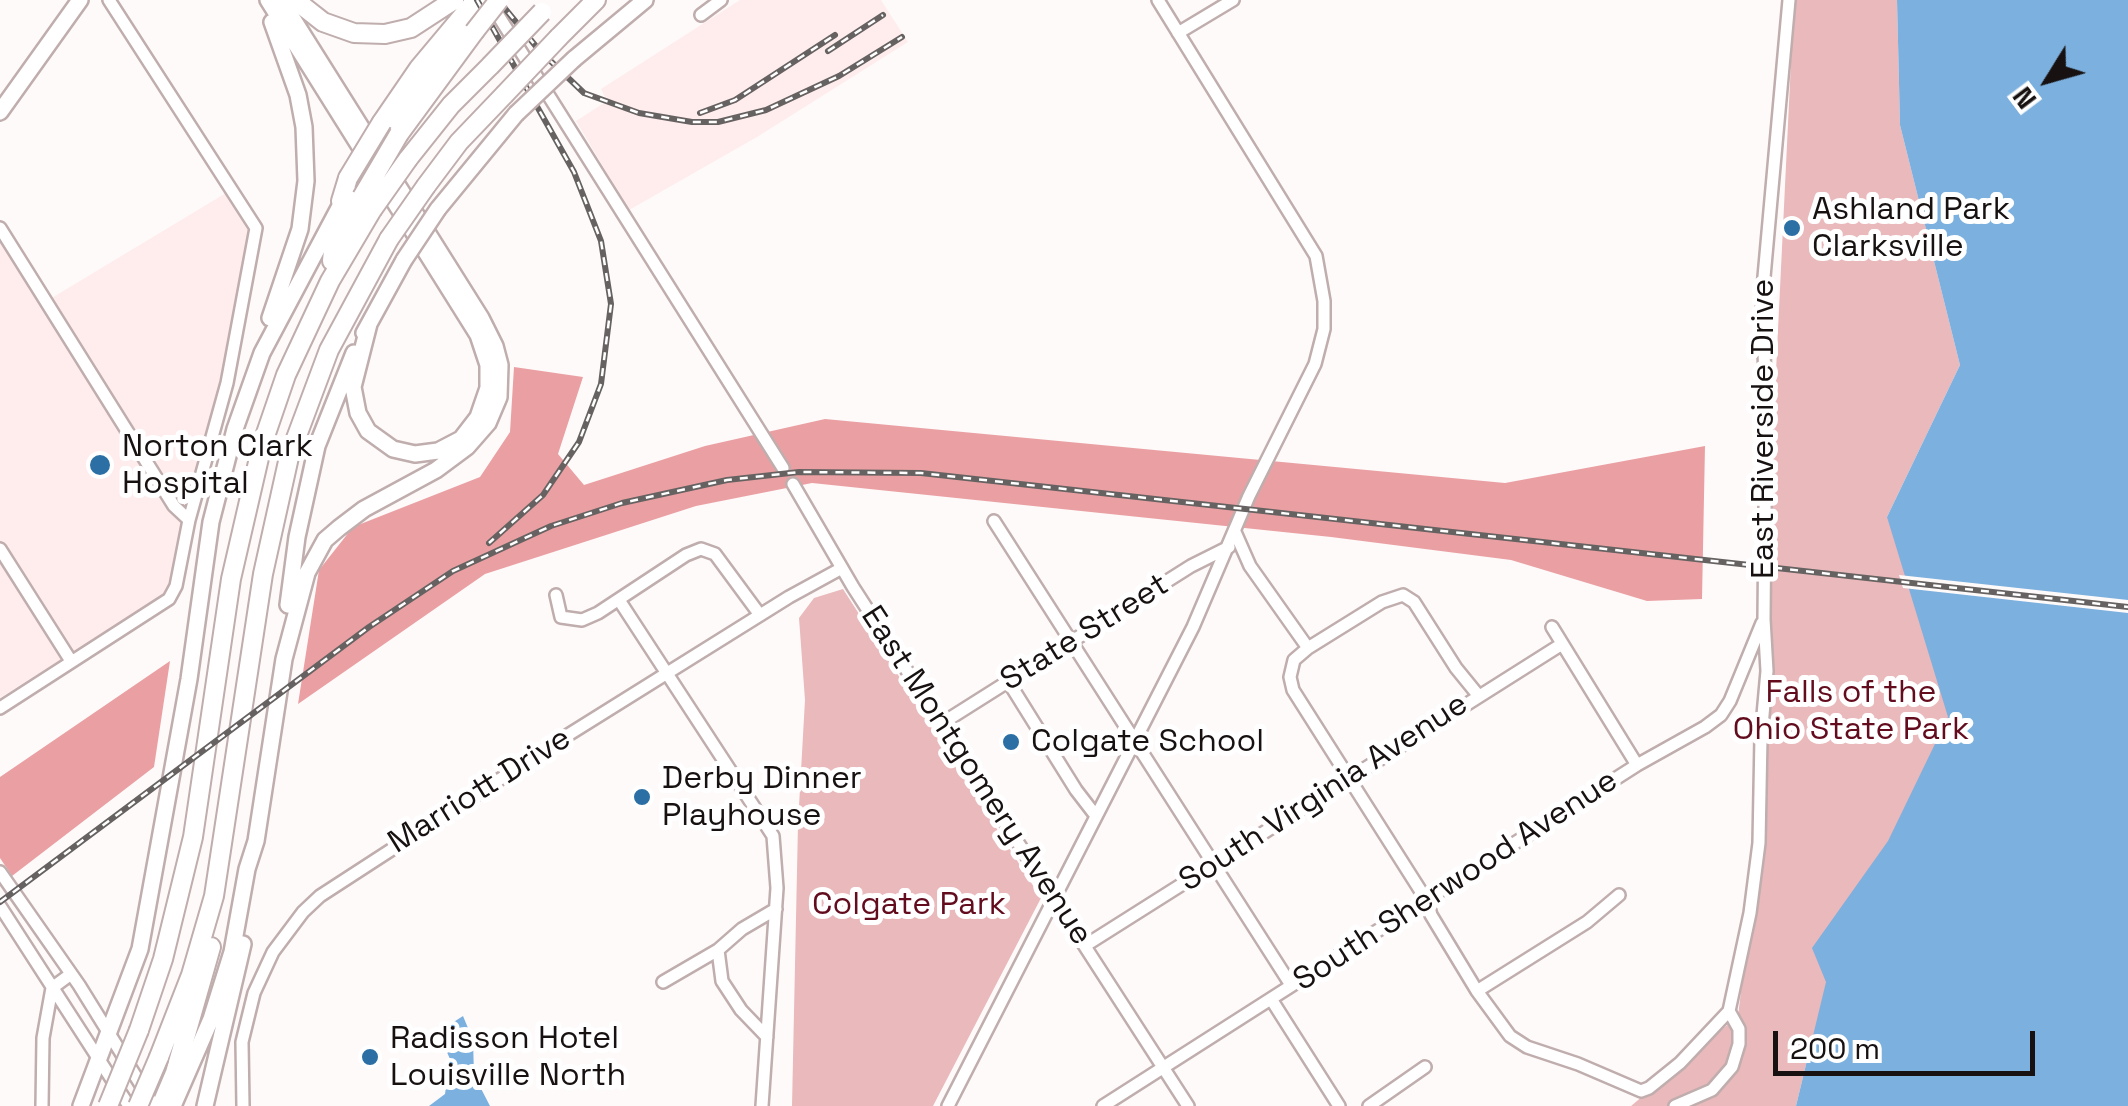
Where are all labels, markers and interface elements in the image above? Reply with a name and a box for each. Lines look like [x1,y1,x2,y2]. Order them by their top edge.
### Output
north arrow [1998,30,2098,130]
text: N [2004,80,2044,116]
place label: Ashland Park Clarksville [1812,191,2010,266]
marker: Ashland Park Clarksville [1781,217,1803,239]
street label: East Riverside Drive [1745,279,1783,579]
place label: Norton Clark Hospital [122,428,313,503]
marker: Norton Clark Hospital [87,452,113,478]
street label: State Street [994,566,1176,700]
street label: East Montgomery Avenue [852,599,1100,953]
park label: Falls of the Ohio State Park [1733,674,1969,749]
street label: South Virginia Avenue [1173,685,1475,901]
street label: Marriott Drive [382,720,578,862]
place label: Colgate School [1031,723,1264,761]
marker: Colgate School [1000,731,1022,753]
place label: Derby Dinner Playhouse [662,760,862,835]
street label: South Sherwood Avenue [1287,762,1625,1000]
marker: Derby Dinner Playhouse [631,786,653,808]
park label: Colgate Park [812,886,1006,924]
scale bar [1778,1011,2040,1073]
place label: Radisson Hotel Louisville North [390,1020,626,1095]
text: 200 m [1790,1029,1880,1068]
marker: Radisson Hotel Louisville North [359,1046,381,1068]

